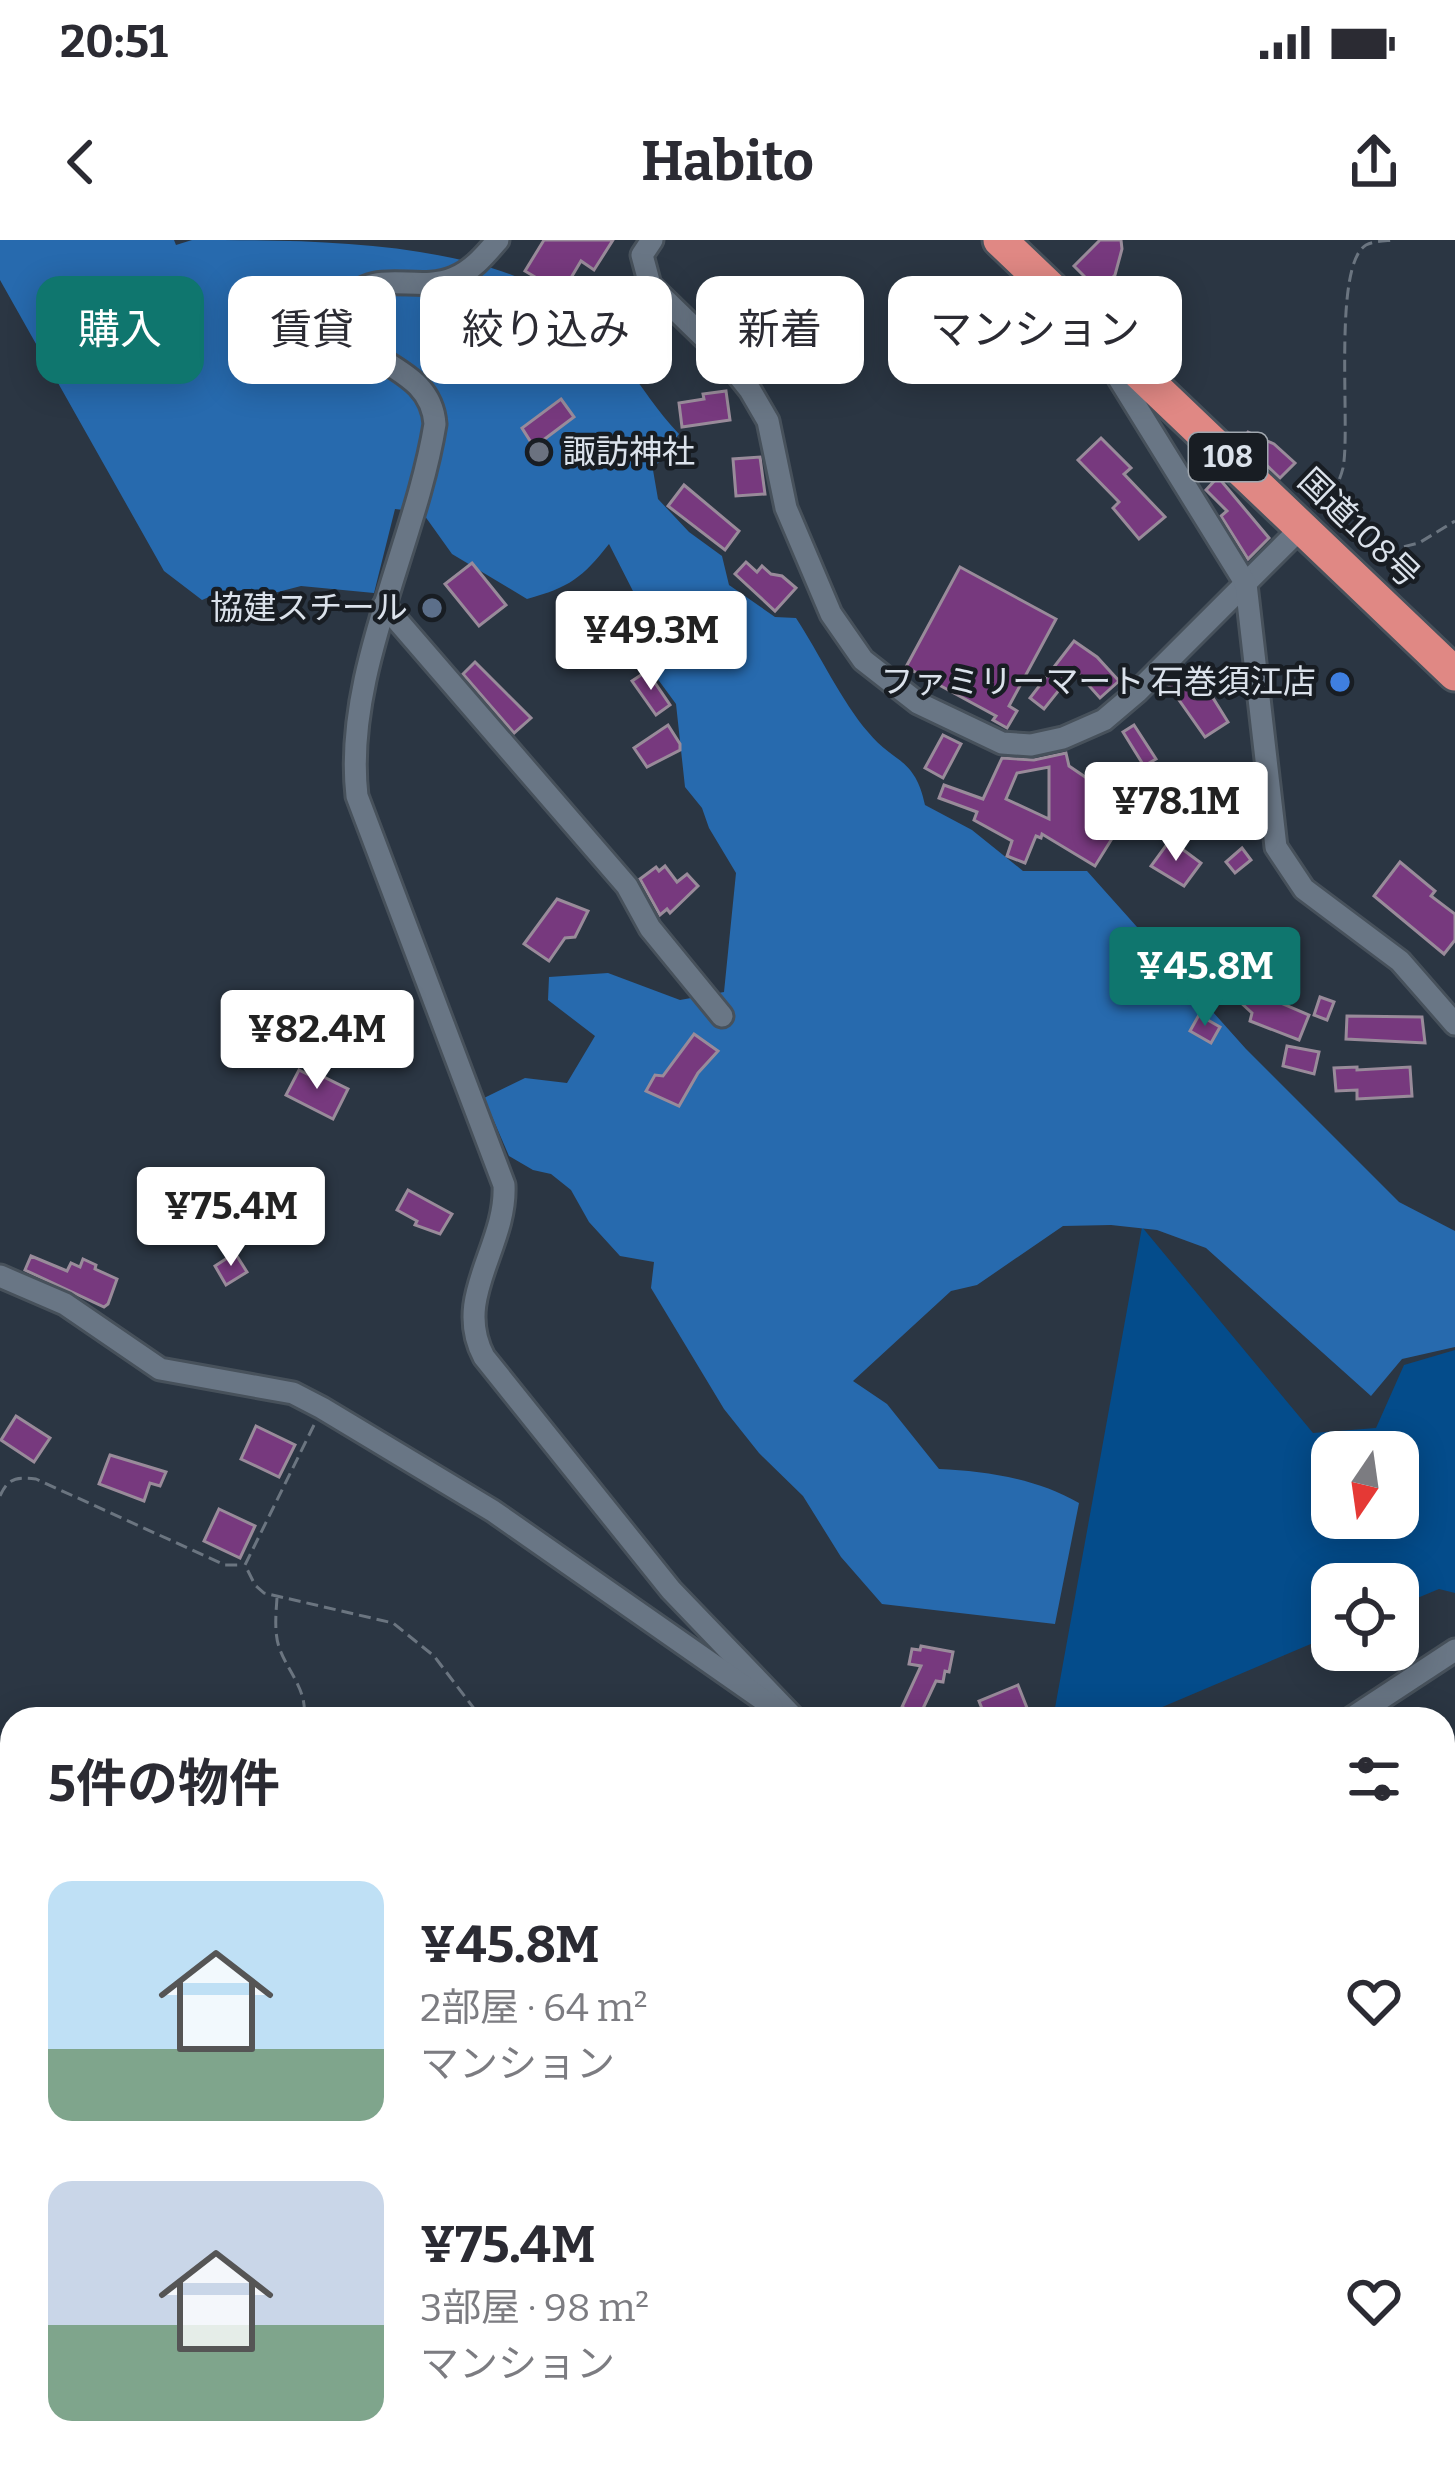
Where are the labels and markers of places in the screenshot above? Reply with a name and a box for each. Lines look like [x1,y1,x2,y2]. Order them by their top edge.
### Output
place label: 諏訪神社 [563,432,695,472]
marker: 諏訪神社 [526,439,552,465]
place label: 協建スチール [210,588,408,628]
pin: ¥49.3M [553,591,749,693]
marker: 協建スチール [419,595,445,621]
place label: ファミリーマート 石巻須江店 [880,662,1316,702]
marker: ファミリーマート 石巻須江店 [1327,669,1353,695]
pin: ¥78.1M [1078,762,1274,864]
pin: ¥45.8M [1107,927,1303,1029]
pin: ¥82.4M [219,990,415,1092]
pin: ¥75.4M [133,1167,329,1269]

